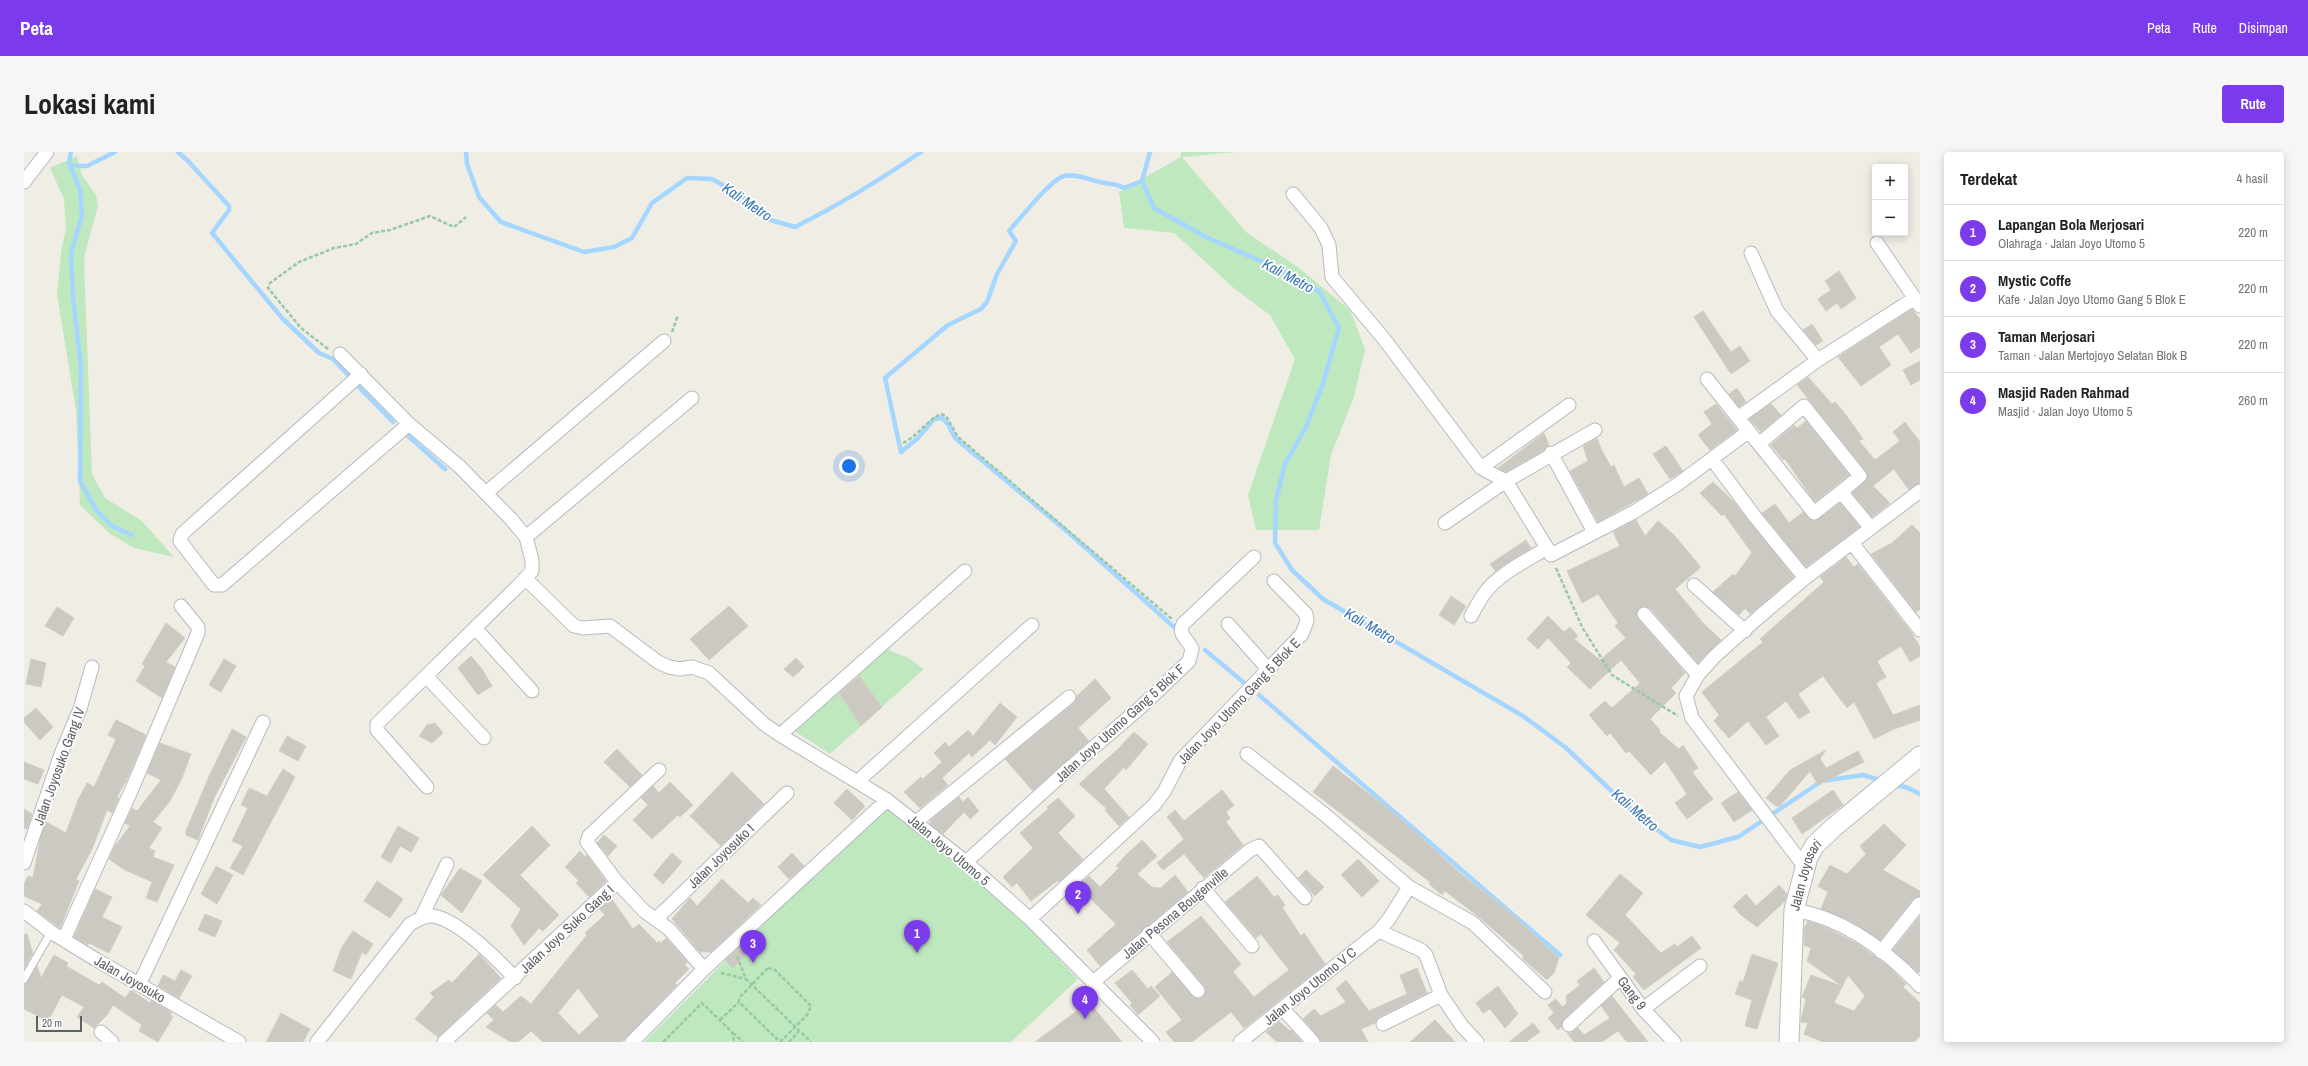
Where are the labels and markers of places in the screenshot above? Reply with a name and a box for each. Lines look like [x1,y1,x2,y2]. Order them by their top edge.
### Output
pin: 2 [1065,881,1091,914]
pin: 1 [904,920,930,953]
pin: 3 [740,930,766,963]
pin: 4 [1072,986,1098,1019]

